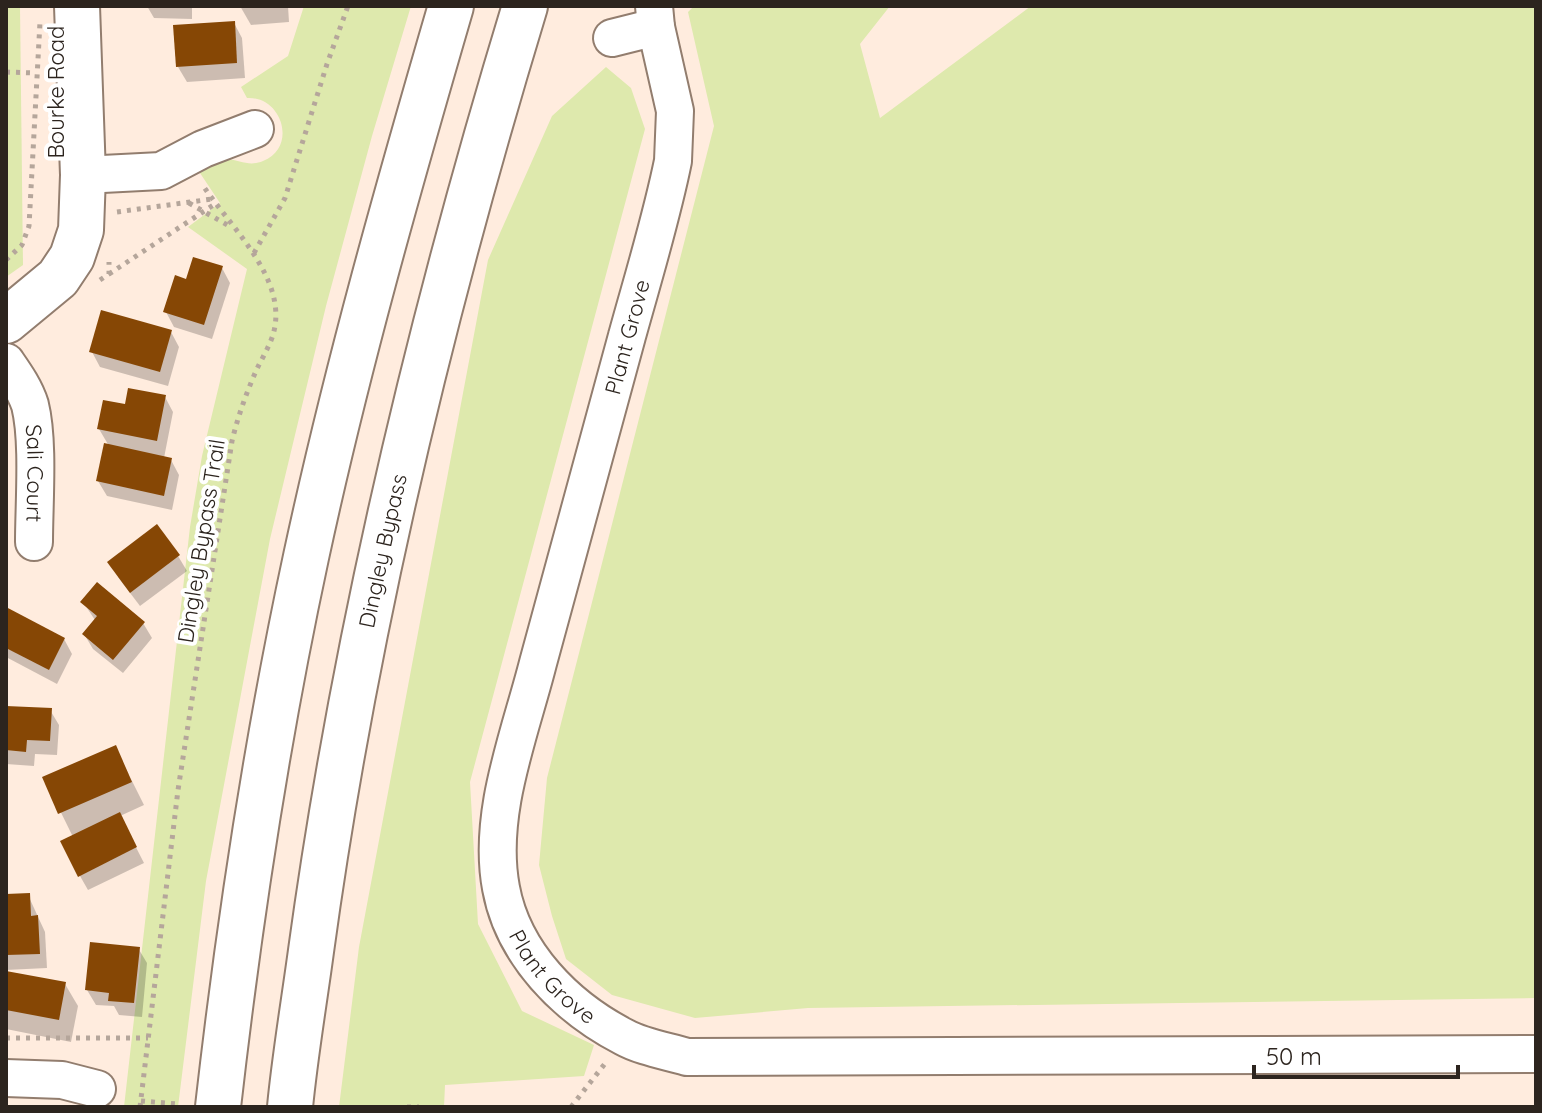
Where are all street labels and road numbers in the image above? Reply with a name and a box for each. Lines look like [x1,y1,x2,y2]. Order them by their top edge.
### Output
street label: Bourke Road [42,26,70,158]
street label: Plant Grove [598,276,656,398]
street label: Sali Court [19,423,49,523]
street label: Dingley Bypass Trail [171,437,231,645]
street label: Dingley Bypass [352,471,413,630]
street label: Plant Grove [503,925,601,1030]

